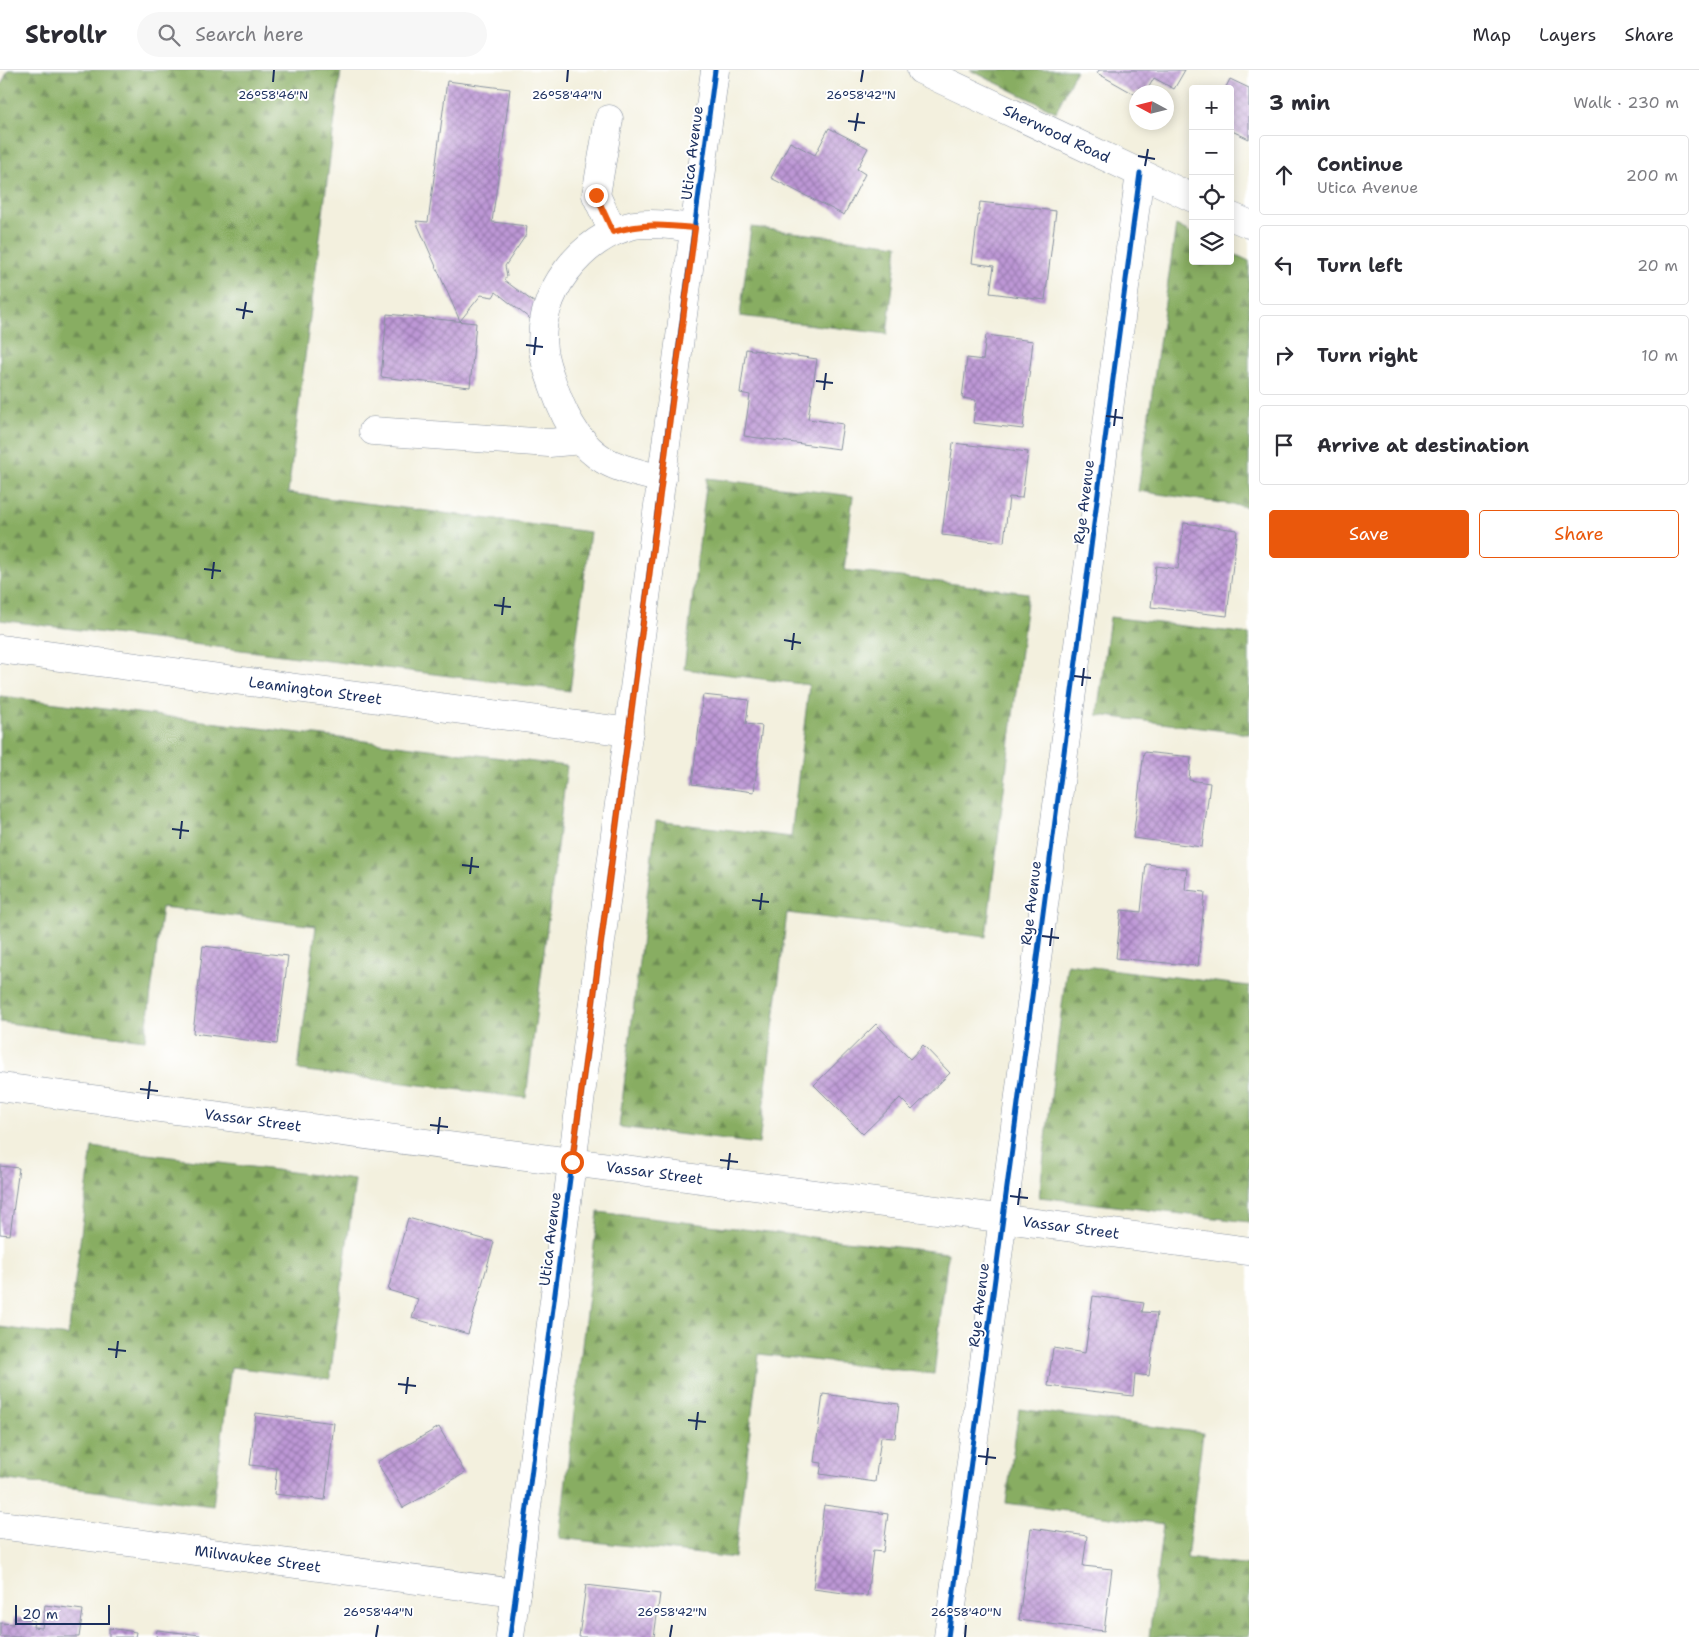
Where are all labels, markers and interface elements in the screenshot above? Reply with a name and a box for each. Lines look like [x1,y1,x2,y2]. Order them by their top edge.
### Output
search box [137,12,487,57]
text: Strollr [25,19,107,51]
icon: search [155,21,183,49]
text: Search here [195,22,304,47]
text: Map [1473,23,1511,47]
text: Layers [1539,23,1596,47]
text: Share [1624,23,1674,47]
north arrow [1129,85,1174,130]
map controls [1189,85,1234,265]
button: + [1189,85,1234,130]
text: 26°58'46"N [238,87,308,103]
text: 26°58'44"N [532,87,602,103]
text: 26°58'42"N [826,87,896,103]
text: 3 min [1269,89,1330,117]
text: Walk · 230 m [1573,92,1679,113]
street label: Sherwood Road [1000,100,1114,168]
street label: Utica Avenue [676,105,708,201]
button: − [1189,130,1234,175]
text: Continue [1317,152,1403,177]
icon: ahead [1270,161,1298,189]
text: 200 m [1626,165,1678,186]
button: locate [1189,175,1234,220]
text: Utica Avenue [1317,177,1418,198]
route end [585,184,608,207]
button: layers [1189,220,1234,265]
icon: left [1270,251,1298,279]
text: Turn left [1317,253,1403,278]
text: 20 m [1637,255,1678,276]
icon: right [1270,341,1298,369]
text: Turn right [1317,343,1418,368]
text: 10 m [1641,345,1678,366]
icon: arrive [1270,431,1298,459]
text: Arrive at destination [1317,433,1529,458]
street label: Rye Avenue [1069,459,1099,545]
button: Save [1269,510,1469,558]
button: Share [1479,510,1679,558]
street label: Leamington Street [247,672,383,709]
street label: Rye Avenue [1016,860,1046,946]
street label: Vassar Street [203,1104,303,1136]
route start [561,1151,584,1174]
street label: Vassar Street [605,1157,704,1189]
street label: Utica Avenue [534,1191,566,1287]
street label: Vassar Street [1021,1211,1121,1244]
street label: Rye Avenue [964,1262,994,1348]
street label: Milwaukee Street [193,1541,322,1577]
scale bar [15,1602,110,1625]
text: 26°58'44"N [343,1604,413,1620]
text: 26°58'42"N [637,1604,707,1620]
text: 26°58'40"N [930,1604,1002,1620]
text: 20 m [22,1605,58,1623]

